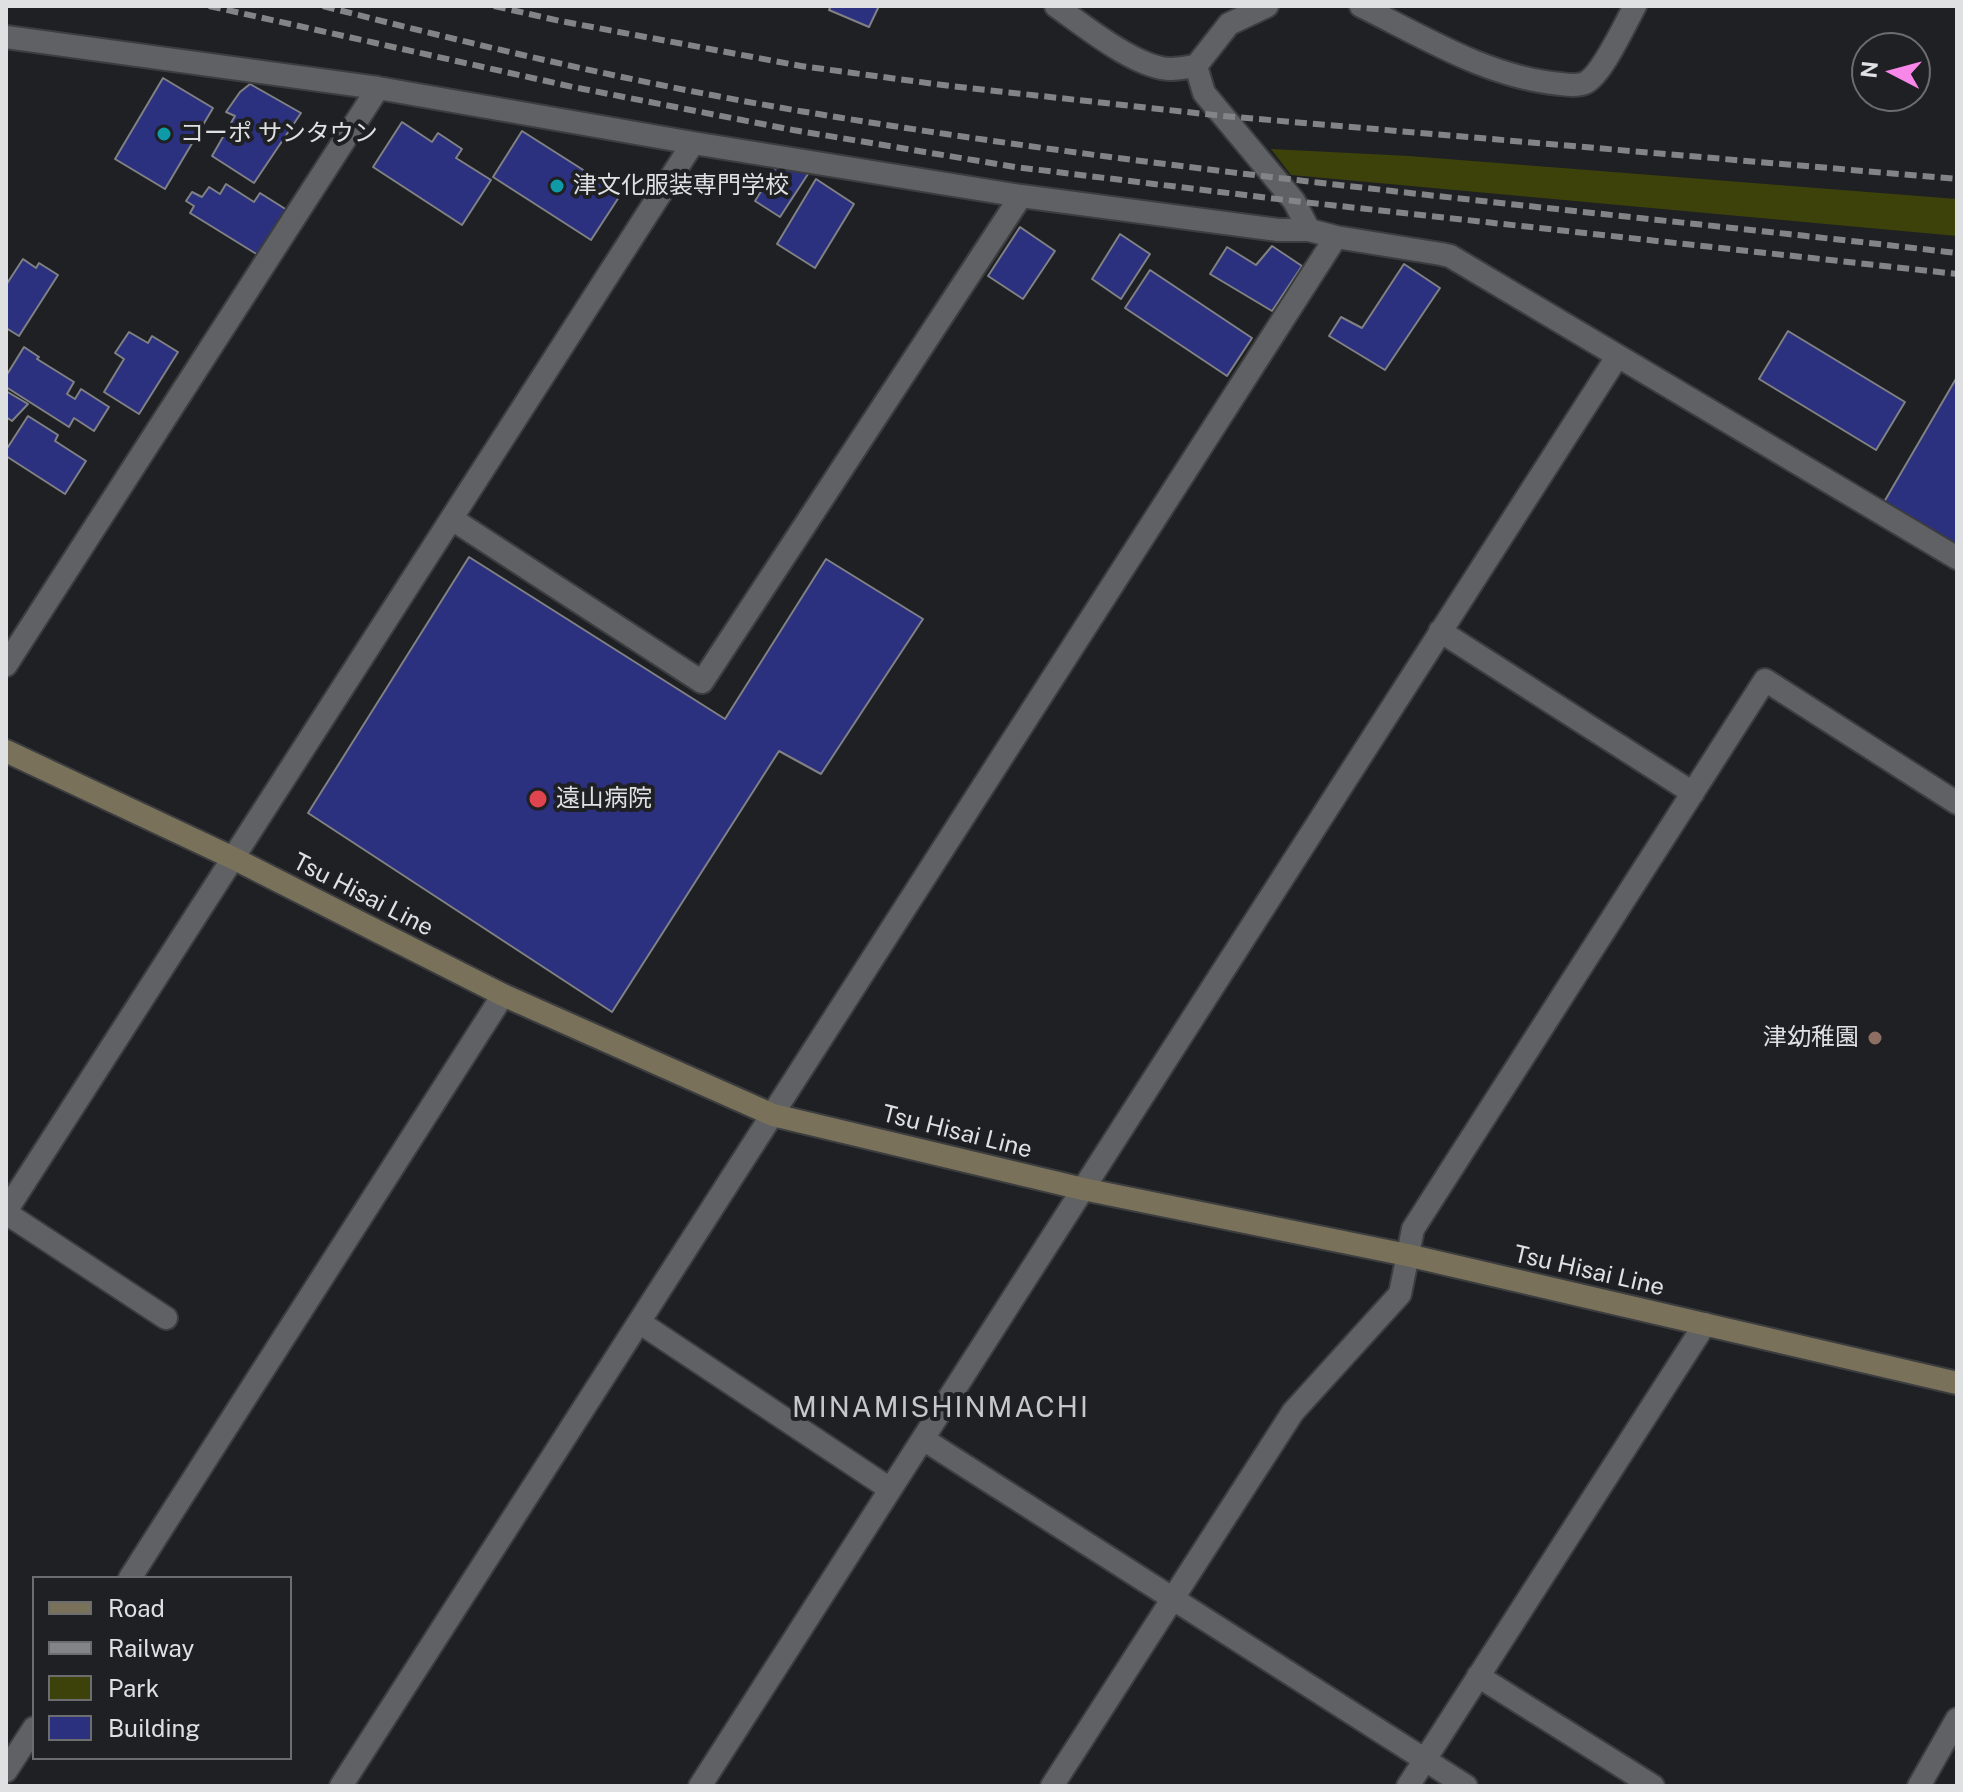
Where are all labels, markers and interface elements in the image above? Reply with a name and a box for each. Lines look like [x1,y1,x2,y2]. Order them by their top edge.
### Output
north arrow [1851,32,1931,112]
text: N [1855,60,1883,80]
place label: コーポ サンタウン [180,120,378,148]
marker: コーポ サンタウン [155,125,173,143]
place label: 津文化服装専門学校 [573,172,789,200]
marker: 津文化服装専門学校 [548,177,566,195]
place label: 遠山病院 [556,785,652,813]
marker: 遠山病院 [527,788,549,810]
street label: Tsu Hisai Line [288,847,438,943]
place label: 津幼稚園 [1763,1024,1859,1052]
marker: 津幼稚園 [1866,1029,1884,1047]
street label: Tsu Hisai Line [879,1099,1035,1165]
street label: Tsu Hisai Line [1511,1240,1667,1302]
district label: MINAMISHINMACHI [792,1391,1090,1425]
legend [32,1576,292,1760]
text: Road [108,1594,165,1622]
text: Railway [108,1634,194,1662]
text: Park [108,1674,159,1702]
text: Building [108,1714,200,1742]

